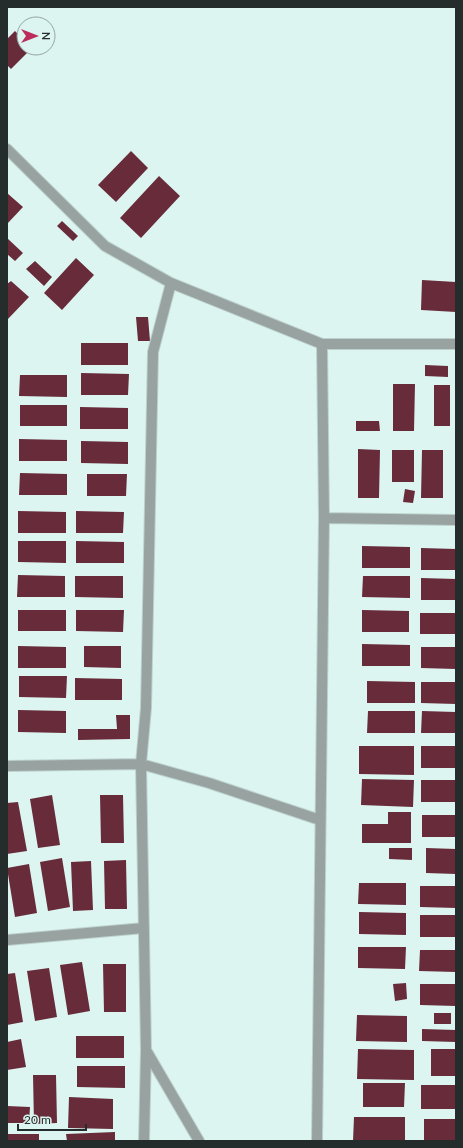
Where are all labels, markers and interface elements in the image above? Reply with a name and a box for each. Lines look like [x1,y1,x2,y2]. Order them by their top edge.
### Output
north arrow [16,16,56,56]
text: N [40,32,53,40]
scale bar [18,1106,86,1132]
text: 20 m [24,1112,51,1127]

